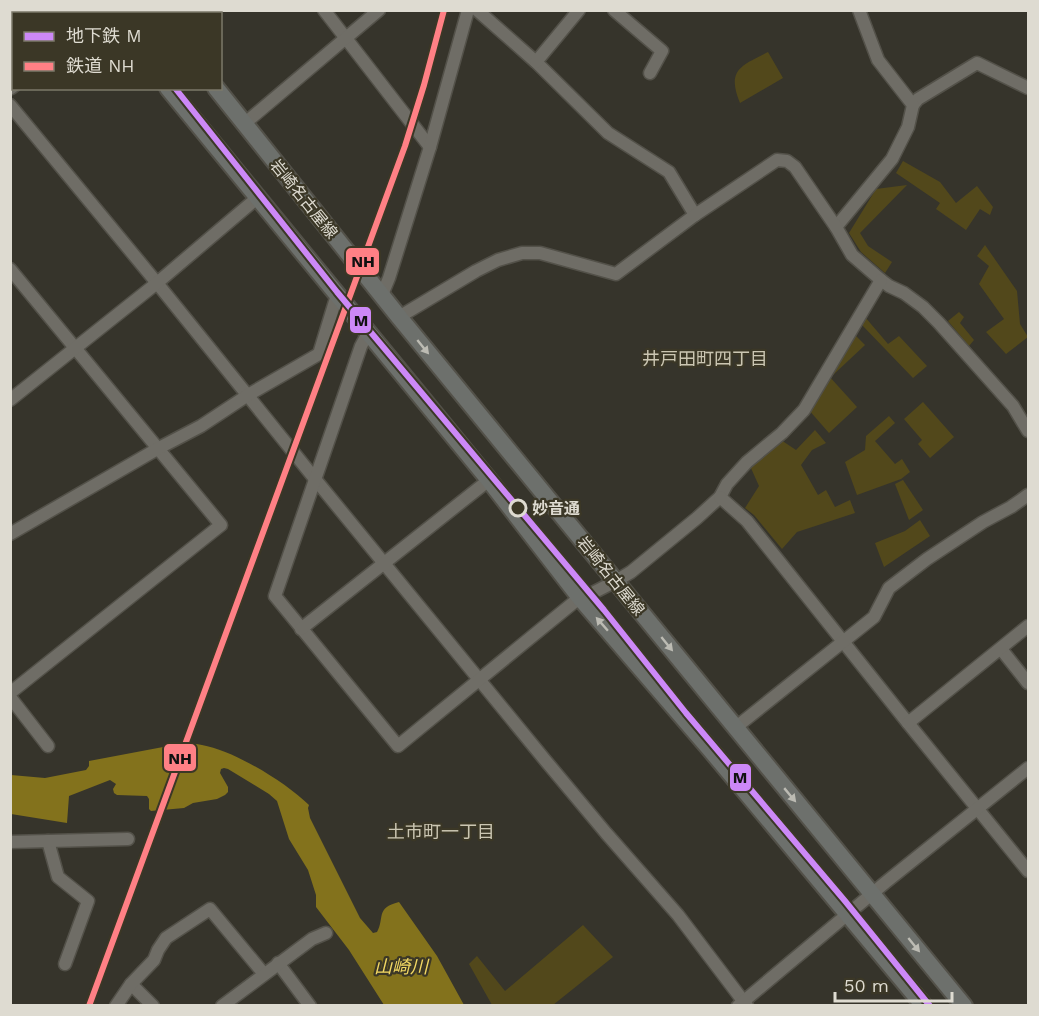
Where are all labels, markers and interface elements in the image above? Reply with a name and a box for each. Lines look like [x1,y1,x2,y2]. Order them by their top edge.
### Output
legend [12,12,222,90]
text: 地下鉄 M [66,25,142,46]
text: 鉄道 NH [66,55,135,76]
street label: 岩崎名古屋線 [266,156,342,242]
line badge: NH [345,247,380,276]
text: NH [351,252,375,271]
line badge: M [349,306,372,334]
text: M [354,311,368,330]
one-way arrow [417,339,430,355]
district label: 井戸田町四丁目 [642,348,768,369]
marker: 妙音通 [509,499,527,517]
place label: 妙音通 [532,499,580,518]
street label: 岩崎名古屋線 [573,533,649,619]
one-way arrow [596,617,609,632]
one-way arrow [660,636,673,652]
line badge: NH [163,743,197,772]
text: NH [168,749,192,768]
line badge: M [729,763,752,792]
text: M [733,768,747,787]
one-way arrow [784,787,797,803]
district label: 土市町一丁目 [387,821,495,842]
one-way arrow [908,937,921,953]
water label: 山崎川 [374,956,430,977]
scale bar [835,965,952,1003]
text: 50 m [844,975,889,996]

